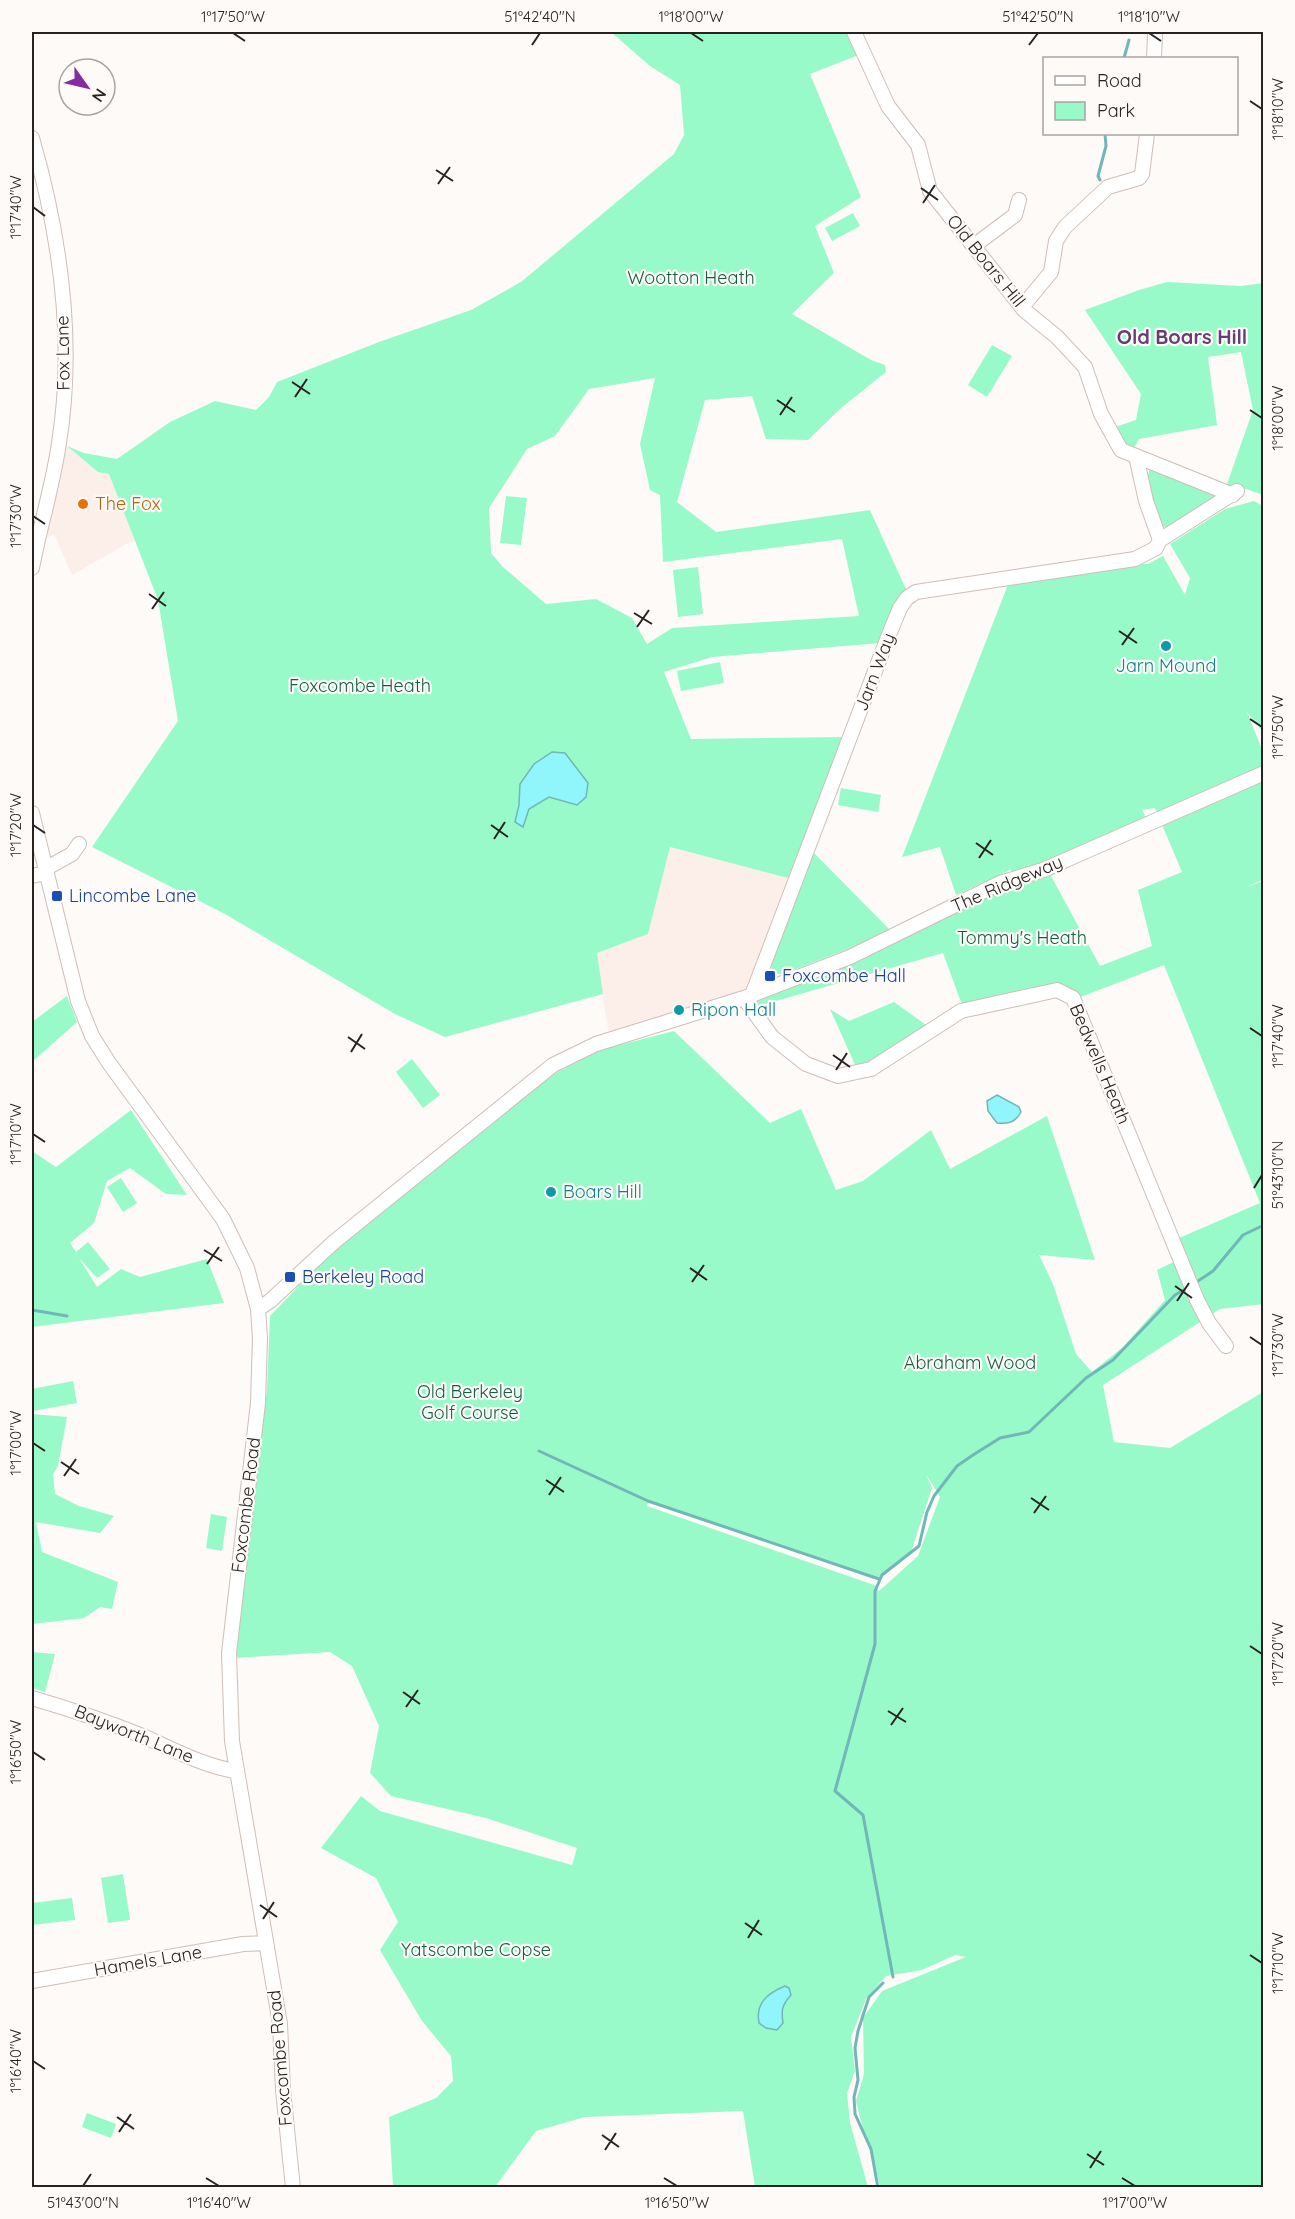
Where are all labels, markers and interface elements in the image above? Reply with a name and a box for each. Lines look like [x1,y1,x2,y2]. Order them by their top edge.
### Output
text: 1°17'50"W [201,7,266,26]
text: 51°42'40"N [504,7,576,26]
text: 1°18'00"W [658,7,724,26]
text: 51°42'50"N [1002,7,1074,26]
text: 1°18'10"W [1118,7,1180,26]
north arrow [57,57,117,117]
legend [1043,57,1238,135]
text: Road [1097,69,1142,92]
text: 1°18'10"W [1268,78,1287,140]
text: N [88,85,111,106]
text: Park [1097,99,1135,122]
text: 1°17'40"W [6,175,25,239]
street label: Old Boars Hill [942,210,1031,312]
park label: Wootton Heath [627,266,755,289]
street label: Fox Lane [50,315,75,391]
district label: Old Boars Hill [1117,324,1247,349]
text: 1°18'00"W [1268,385,1287,451]
text: 1°17'30"W [6,484,25,548]
place label: The Fox [95,492,161,515]
marker: The Fox [76,497,90,511]
street label: Jarn Way [849,630,900,714]
marker: Jarn Mound [1159,639,1173,653]
place label: Jarn Mound [1116,654,1216,677]
park label: Foxcombe Heath [289,674,431,697]
text: 1°17'50"W [1268,694,1287,759]
text: 1°17'20"W [6,792,25,857]
street label: The Ridgeway [948,850,1066,917]
place label: Lincombe Lane [69,884,197,907]
marker: Lincombe Lane [50,889,64,903]
park label: Tommy's Heath [957,926,1087,949]
place label: Foxcombe Hall [782,964,906,987]
marker: Foxcombe Hall [763,969,777,983]
place label: Ripon Hall [691,998,776,1021]
street label: Bedwells Heath [1065,1000,1136,1127]
marker: Ripon Hall [672,1003,686,1017]
text: 1°17'40"W [1268,1004,1287,1068]
text: 1°17'10"W [6,1103,25,1165]
text: 51°43'10"N [1268,1141,1287,1209]
place label: Boars Hill [563,1180,642,1203]
marker: Boars Hill [544,1185,558,1199]
place label: Berkeley Road [302,1265,424,1288]
marker: Berkeley Road [283,1270,297,1284]
text: 1°17'30"W [1268,1313,1287,1377]
park label: Abraham Wood [904,1351,1036,1374]
park label: Old Berkeley Golf Course [417,1380,523,1424]
text: 1°17'00"W [6,1410,25,1475]
street label: Foxcombe Road [226,1436,265,1574]
text: 1°17'20"W [1268,1621,1287,1686]
street label: Bayworth Lane [71,1699,197,1768]
text: 1°16'50"W [6,1719,25,1784]
text: 1°17'10"W [1268,1932,1287,1994]
park label: Yatscombe Copse [401,1938,551,1961]
street label: Hamels Lane [92,1940,204,1981]
street label: Foxcombe Road [262,1989,297,2127]
text: 1°16'40"W [6,2028,25,2093]
text: 51°43'00"N [47,2193,119,2212]
text: 1°16'40"W [187,2193,252,2212]
text: 1°16'50"W [645,2193,710,2212]
text: 1°17'00"W [1103,2193,1168,2212]

